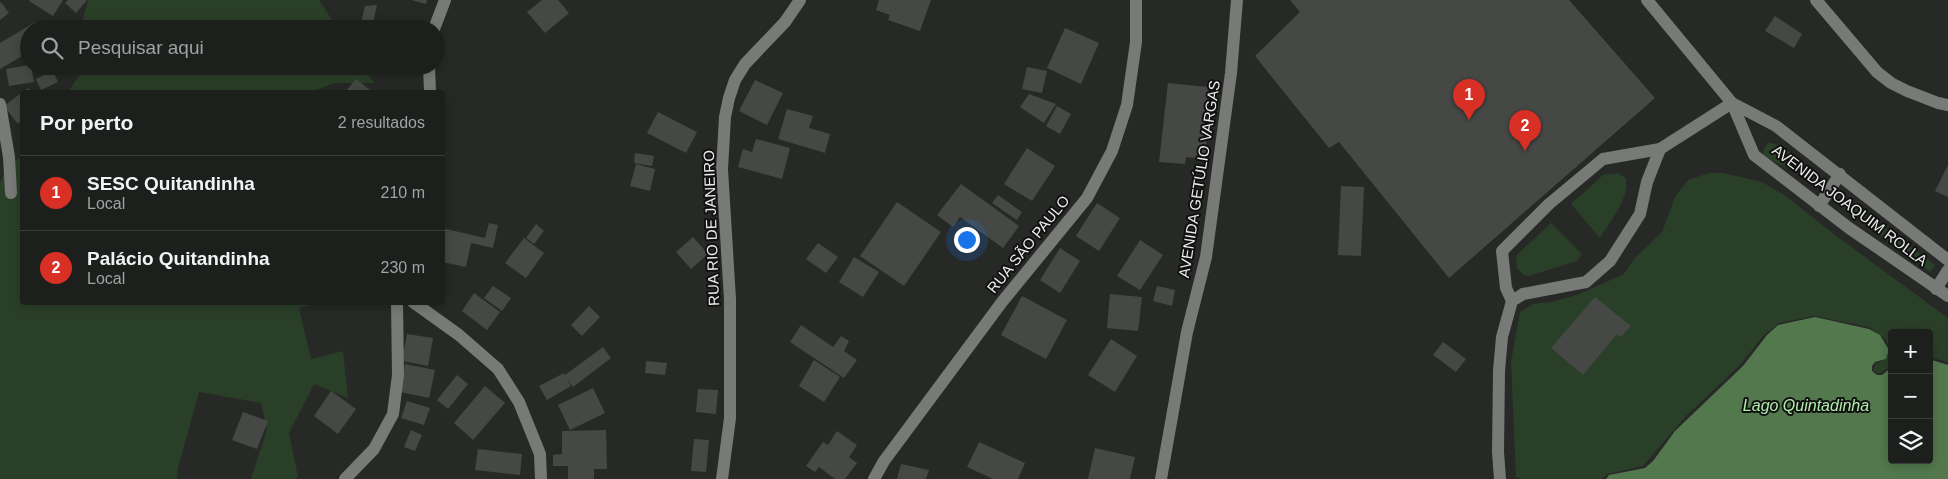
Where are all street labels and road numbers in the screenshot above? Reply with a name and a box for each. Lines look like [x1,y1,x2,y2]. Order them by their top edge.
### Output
street label: AVENIDA GETÚLIO VARGAS [1175,79,1223,279]
street label: AVENIDA JOAQUIM ROLLA [1769,141,1931,269]
street label: RUA RIO DE JANEIRO [700,150,722,306]
street label: RUA SÃO PAULO [983,192,1073,296]

